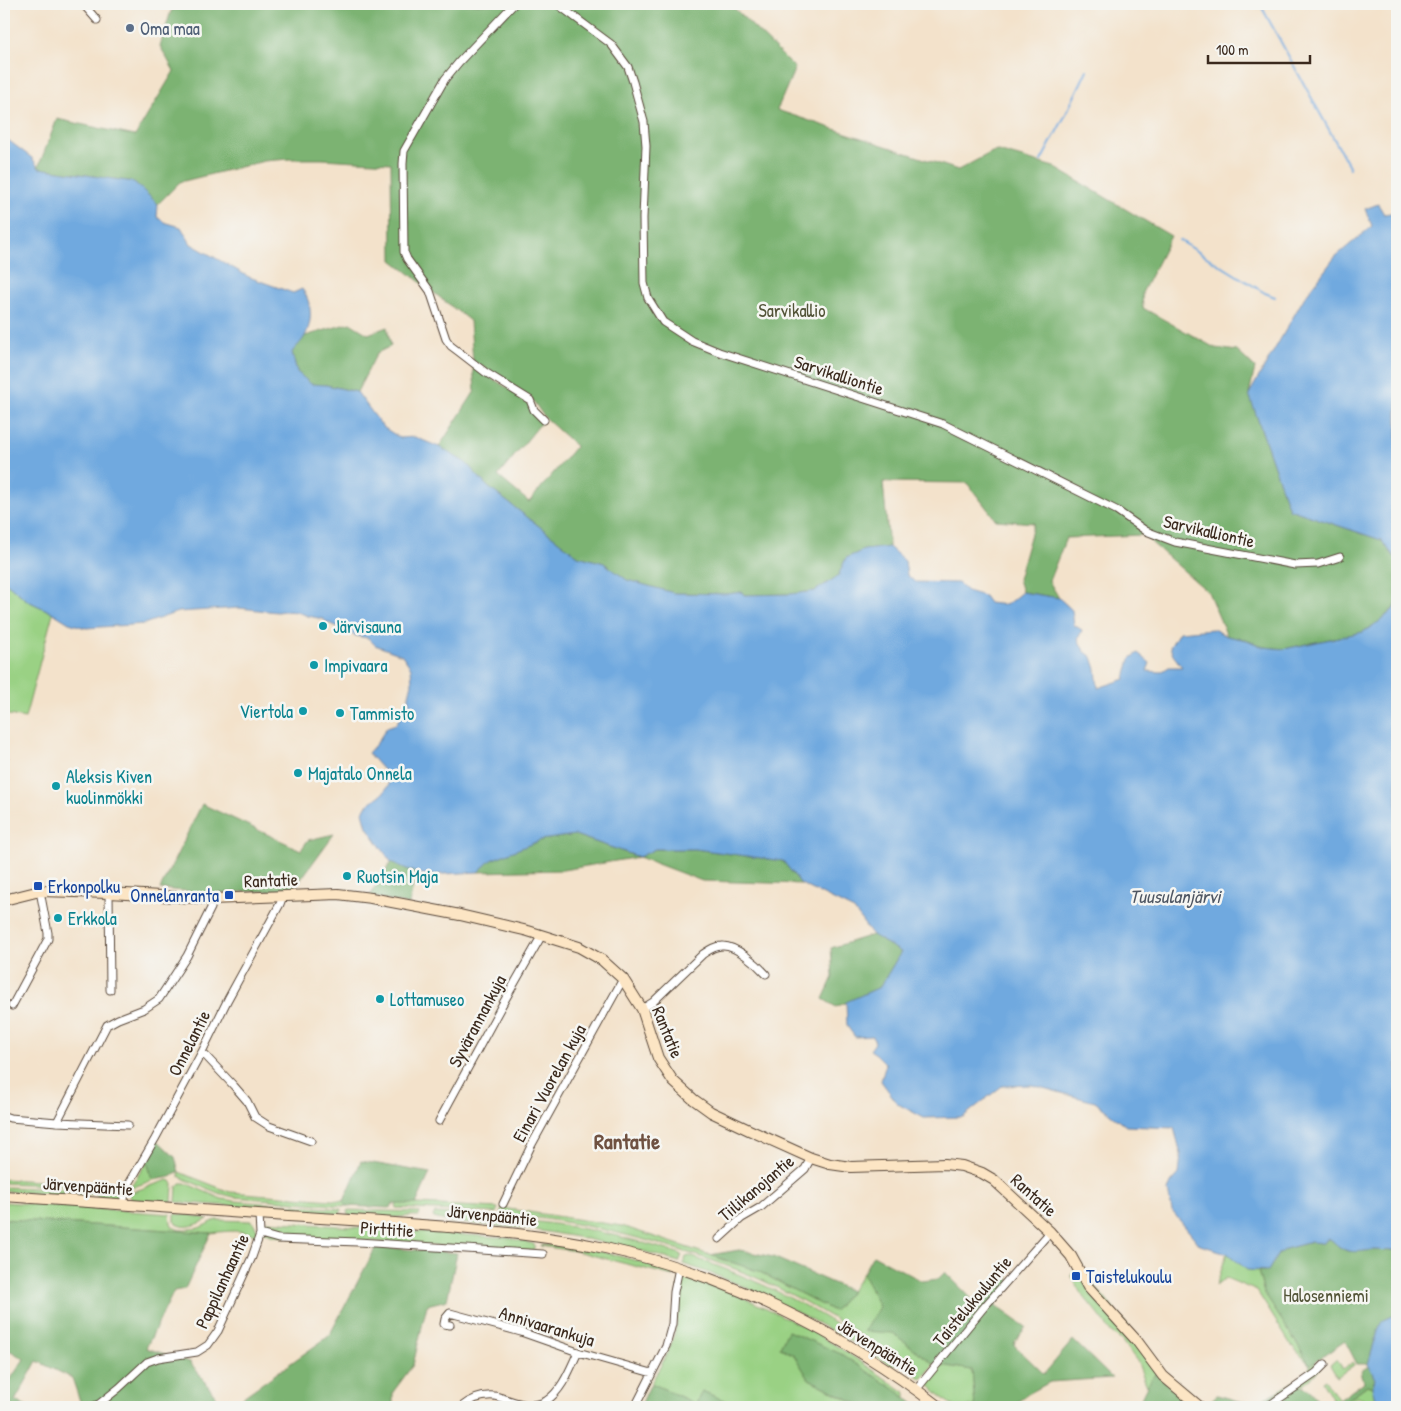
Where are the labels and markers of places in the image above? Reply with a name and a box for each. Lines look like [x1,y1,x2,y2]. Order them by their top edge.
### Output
place label: Oma maa [140,16,200,41]
marker: Oma maa [124,22,136,34]
place label: Järvisauna [333,614,401,639]
marker: Järvisauna [317,620,329,632]
place label: Impivaara [324,653,388,678]
marker: Impivaara [308,659,320,671]
place label: Viertola [239,699,293,724]
place label: Tammisto [350,701,414,726]
marker: Viertola [297,705,309,717]
marker: Tammisto [334,707,346,719]
place label: Majatalo Onnela [308,761,412,786]
place label: Aleksis Kiven kuolinmökki [66,764,152,810]
marker: Majatalo Onnela [292,767,304,779]
marker: Aleksis Kiven kuolinmökki [50,780,62,792]
place label: Ruotsin Maja [357,864,438,889]
marker: Ruotsin Maja [341,870,353,882]
place label: Erkonpolku [48,874,120,899]
marker: Erkonpolku [32,880,44,892]
place label: Onnelanranta [130,883,219,908]
marker: Onnelanranta [223,889,235,901]
place label: Erkkola [68,906,117,931]
marker: Erkkola [52,912,64,924]
place label: Lottamuseo [390,987,464,1012]
marker: Lottamuseo [374,993,386,1005]
place label: Taistelukoulu [1086,1264,1172,1289]
marker: Taistelukoulu [1070,1270,1082,1282]

